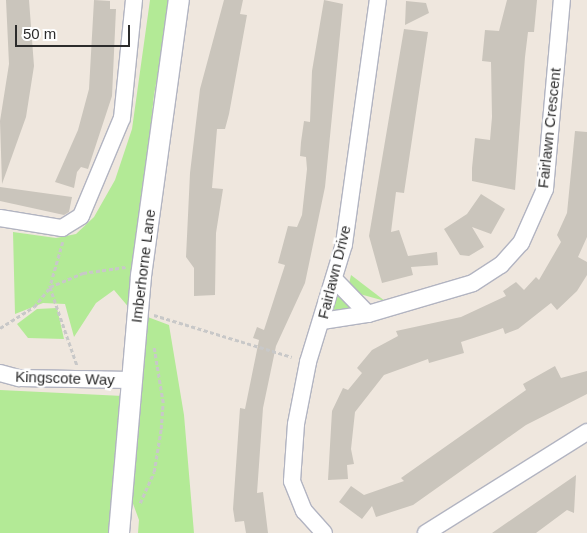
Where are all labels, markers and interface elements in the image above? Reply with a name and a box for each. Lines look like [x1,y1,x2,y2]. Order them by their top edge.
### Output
scale bar [18,15,132,47]
text: 50 m [23,25,56,42]
street label: Fairlawn Crescent [534,67,564,189]
street label: Imberhorne Lane [127,208,159,324]
street label: Fairlawn Drive [314,223,354,321]
street label: Kingscote Way [15,367,115,389]

